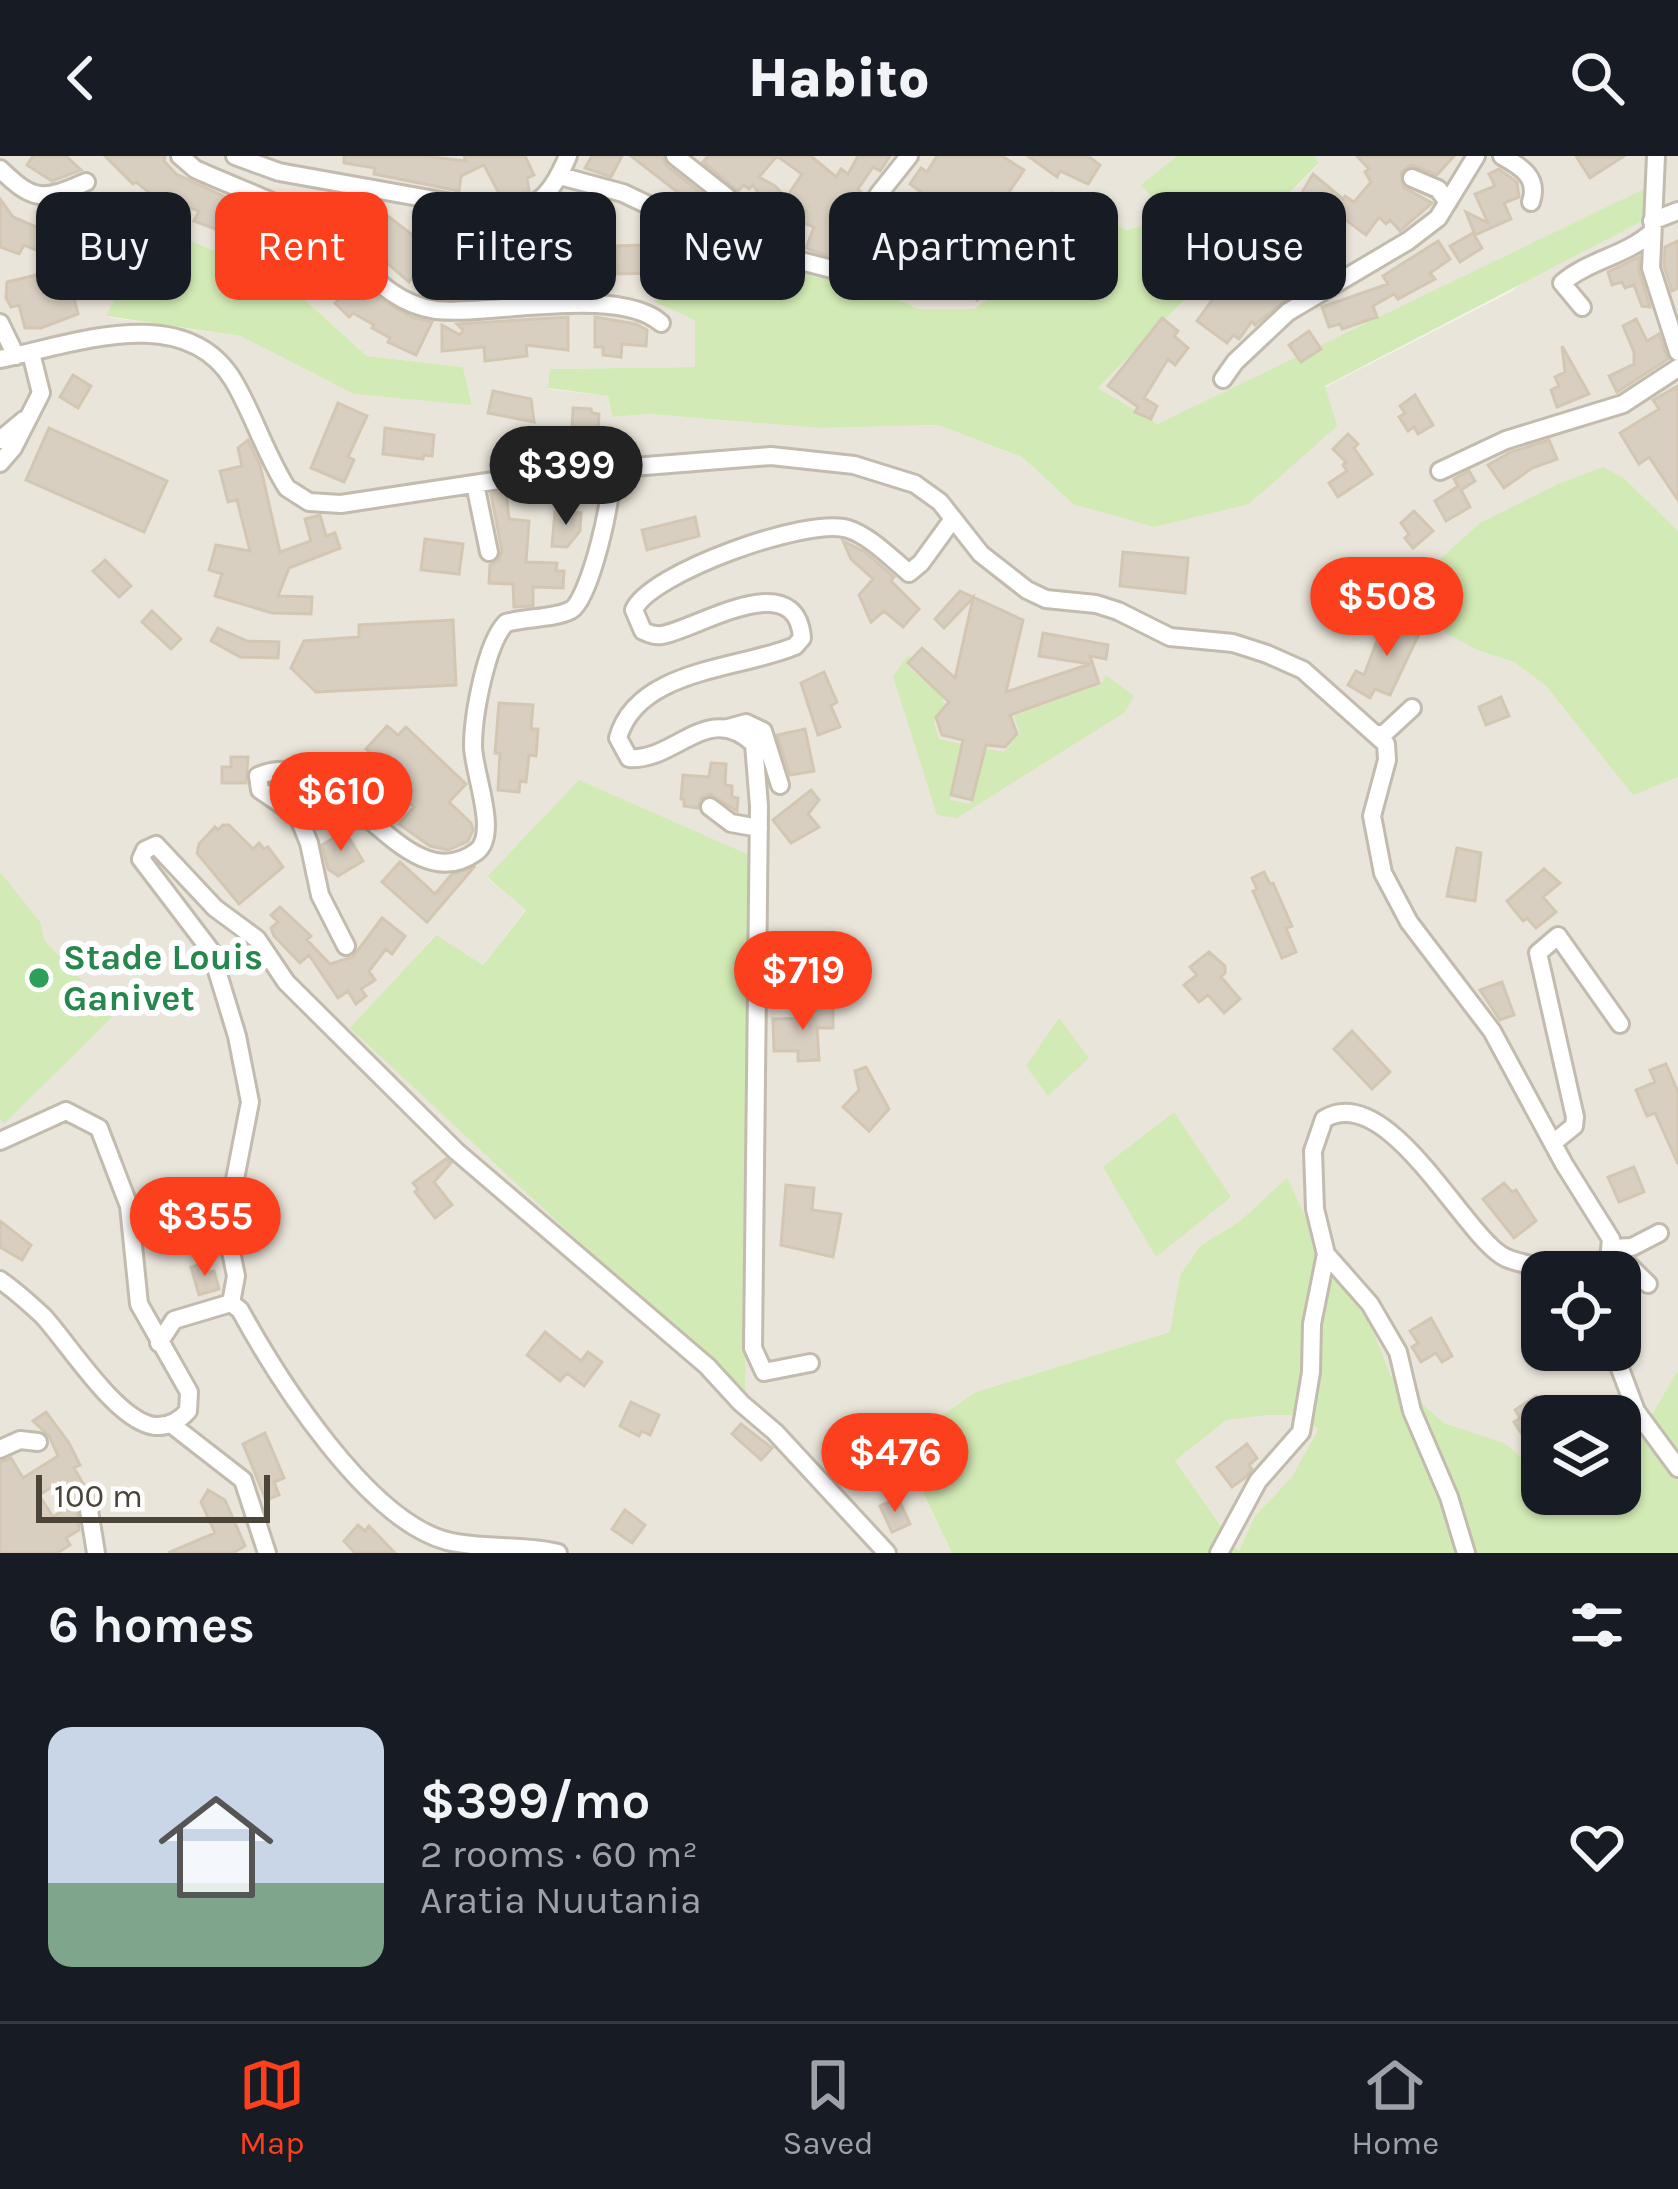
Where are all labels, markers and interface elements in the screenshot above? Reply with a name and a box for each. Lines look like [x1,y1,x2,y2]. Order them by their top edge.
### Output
icon: back [48,45,114,111]
icon: search [1564,45,1630,111]
text: Habito [748,46,930,110]
chip: Buy [36,192,191,300]
chip: Rent [215,192,388,300]
chip: Filters [412,192,616,300]
chip: New [640,192,805,300]
chip: Apartment [829,192,1118,300]
chip: House [1142,192,1346,300]
pin: $399 [495,426,637,528]
text: $399 [517,442,615,488]
pin: $508 [1316,557,1458,659]
text: $508 [1337,573,1437,619]
pin: $610 [270,752,412,854]
text: $610 [296,768,386,814]
pin: $719 [732,931,874,1033]
place label: Stade Louis Ganivet [63,936,263,1019]
text: $719 [761,947,845,993]
marker: Stade Louis Ganivet [26,965,52,991]
pin: $355 [134,1177,276,1279]
text: $355 [157,1193,253,1239]
map controls [1521,1251,1641,1515]
button: locate [1521,1251,1641,1371]
button: layers [1521,1395,1641,1515]
pin: $476 [824,1413,966,1515]
text: $476 [848,1429,942,1475]
scale bar [36,1469,270,1522]
text: 100 m [54,1477,143,1515]
icon: filters [1564,1592,1630,1658]
text: 6 homes [48,1595,255,1655]
text: $399/mo [420,1771,650,1831]
icon: home [144,1775,288,1919]
icon: heart [1564,1814,1630,1880]
text: 2 rooms · 60 m² [420,1831,698,1877]
text: Aratia Nuutania [420,1877,702,1923]
tab: Map [239,2052,305,2162]
tab: Saved [782,2052,874,2162]
tab: Home [1351,2052,1439,2162]

